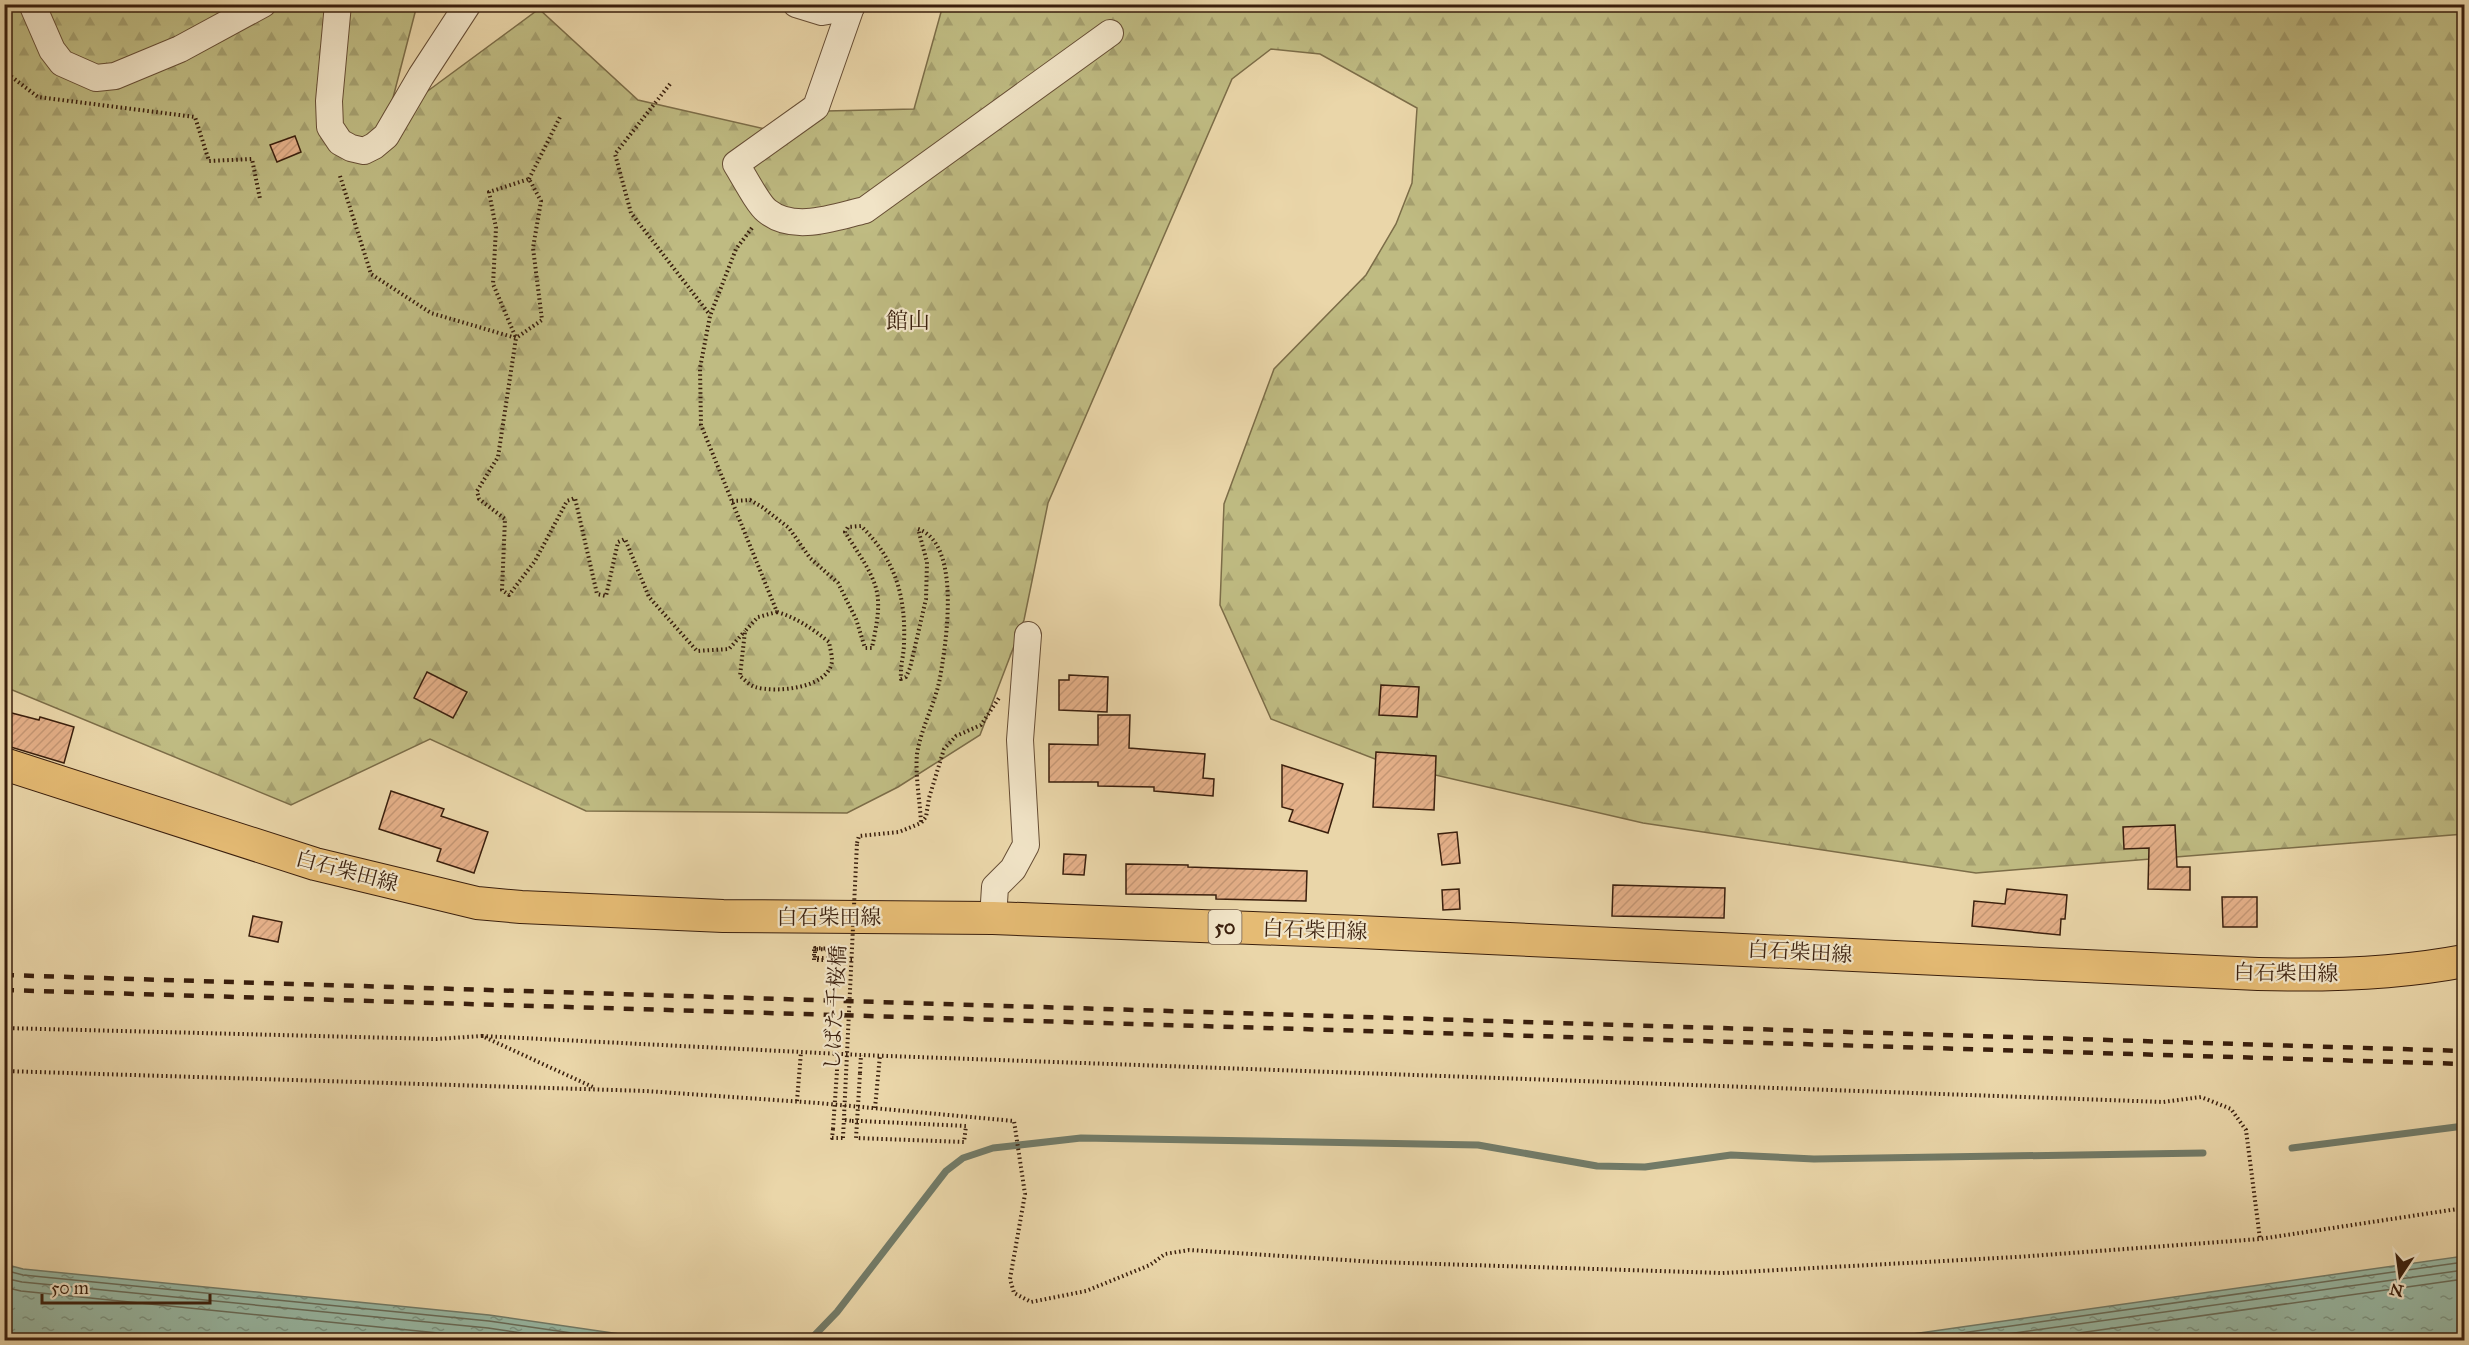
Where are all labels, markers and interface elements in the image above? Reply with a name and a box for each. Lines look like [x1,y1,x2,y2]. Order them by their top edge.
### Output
district label: 館山 [886,307,930,334]
street label: 白石柴田線 [293,845,401,897]
street label: 白石柴田線 [777,904,882,930]
road number: 50 [1208,910,1242,944]
street label: 白石柴田線 [1262,915,1368,945]
street label: 白石柴田線 [1747,936,1853,968]
street label: しばた千桜橋 [819,944,851,1072]
street label: 白石柴田線 [2233,959,2339,987]
north arrow [2370,1246,2430,1306]
scale bar [42,1267,210,1305]
text: 50 m [51,1277,89,1299]
text: N [2388,1279,2405,1301]

